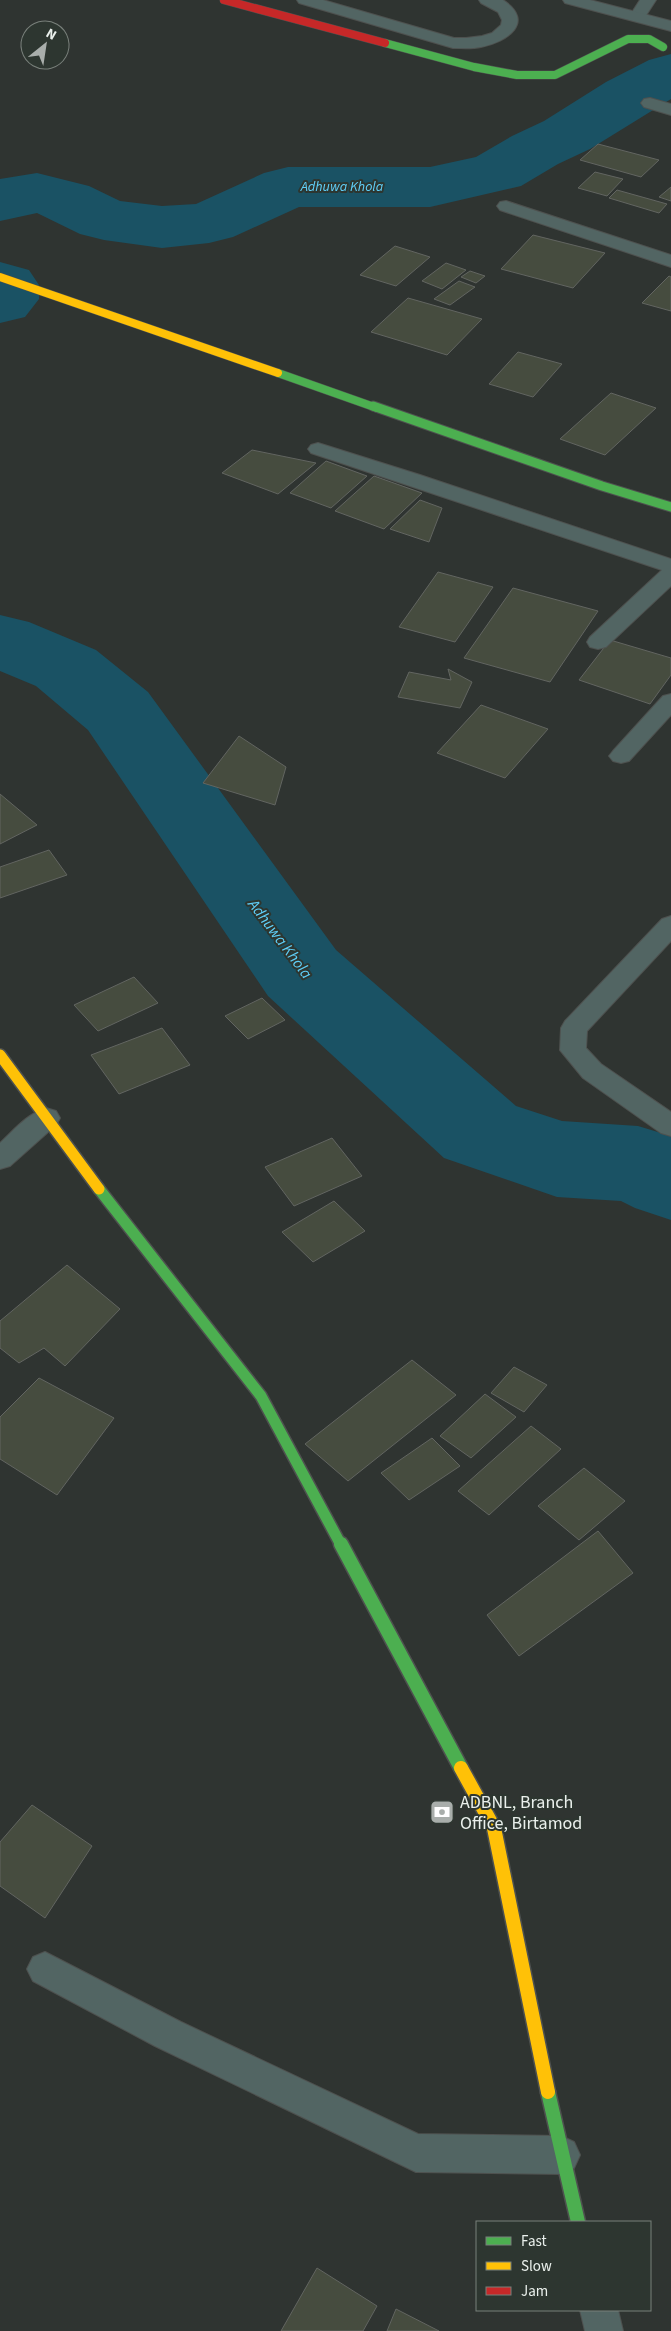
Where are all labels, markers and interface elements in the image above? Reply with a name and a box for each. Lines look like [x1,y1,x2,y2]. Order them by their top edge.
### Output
north arrow [20,20,70,70]
text: N [42,24,60,46]
water label: Adhuwa Khola [300,177,384,197]
water label: Adhuwa Khola [242,894,317,984]
place label: ADBNL, Branch Office, Birtamod [460,1790,582,1836]
bank icon: ADBNL, Branch Office, Birtamod [429,1799,455,1825]
legend [476,2221,651,2311]
text: Fast [521,2231,547,2252]
text: Slow [521,2256,552,2277]
text: Jam [521,2281,548,2302]

